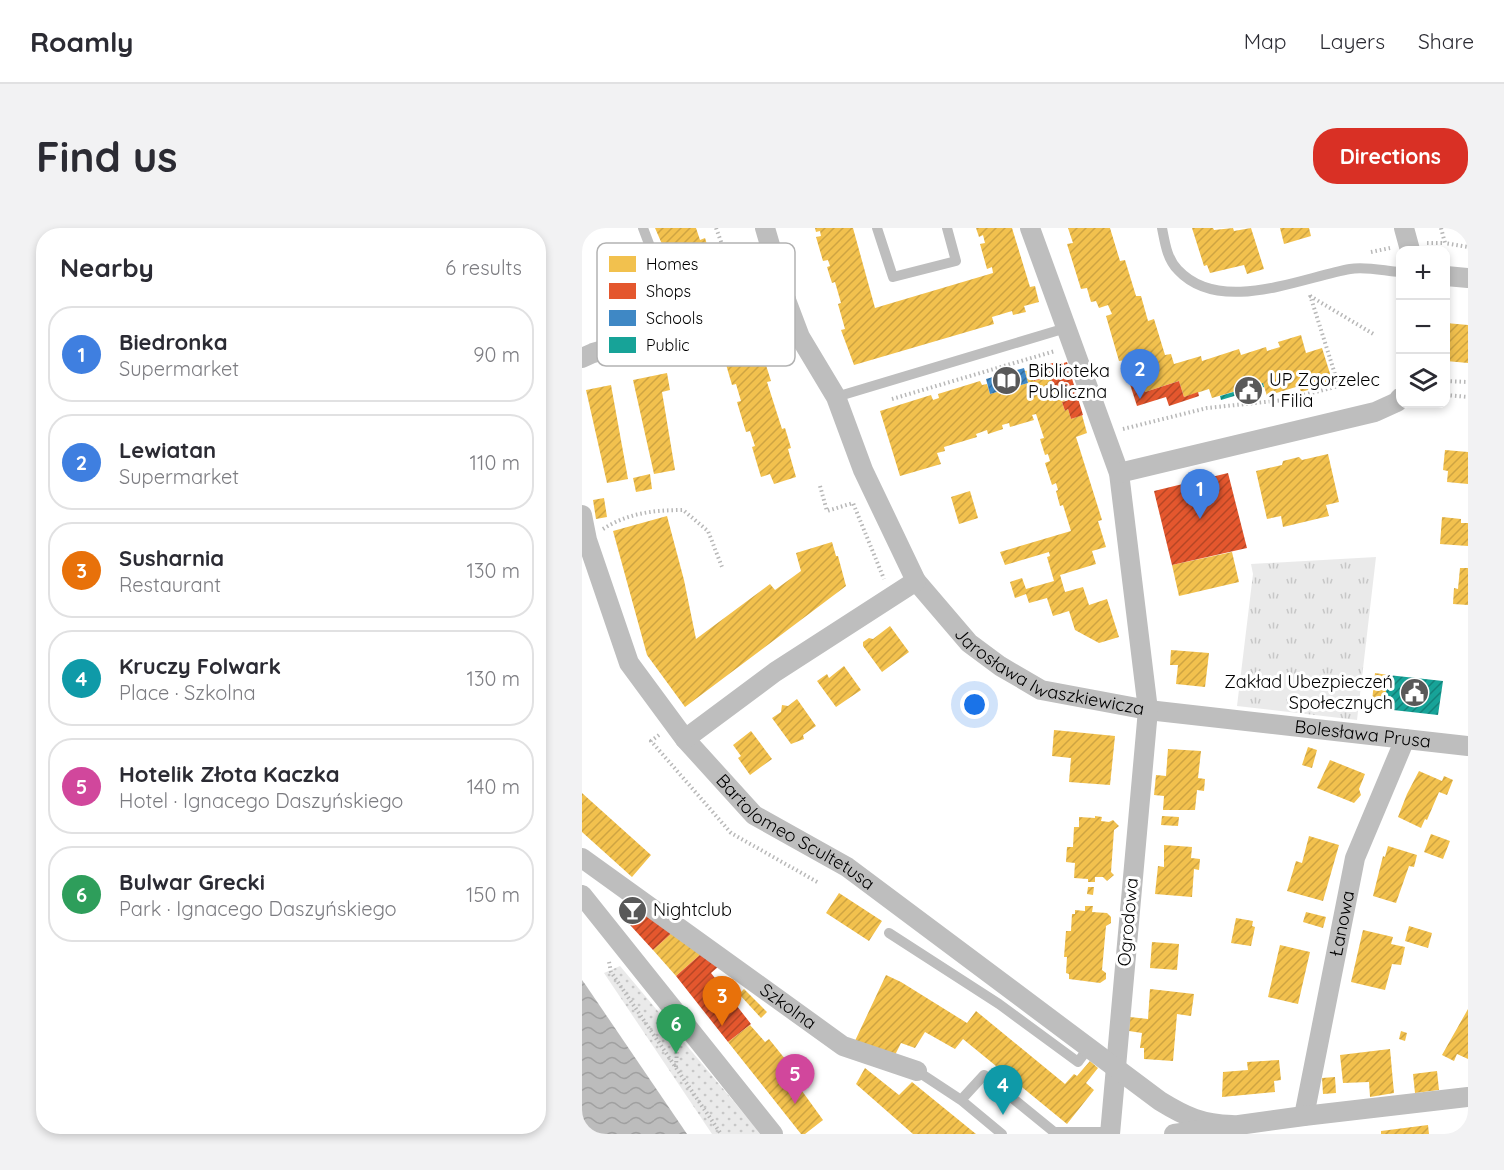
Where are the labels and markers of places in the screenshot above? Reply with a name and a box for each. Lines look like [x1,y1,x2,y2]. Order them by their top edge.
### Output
pin: 2 [1120,350,1160,399]
place label: Biblioteka Publiczna [1028,359,1110,403]
library icon: Biblioteka Publiczna [991,365,1023,397]
place label: UP Zgorzelec 1 Filia [1269,368,1380,412]
public building icon: UP Zgorzelec 1 Filia [1232,374,1264,406]
pin: 1 [1180,470,1220,519]
place label: Zakład Ubezpieczeń Społecznych [1224,670,1393,714]
public building icon: Zakład Ubezpieczeń Społecznych [1398,676,1430,708]
bar icon: Nightclub [616,894,648,926]
place label: Nightclub [653,898,732,921]
pin: 3 [702,976,742,1026]
pin: 6 [656,1004,695,1054]
pin: 5 [776,1054,814,1104]
pin: 4 [984,1066,1022,1115]

